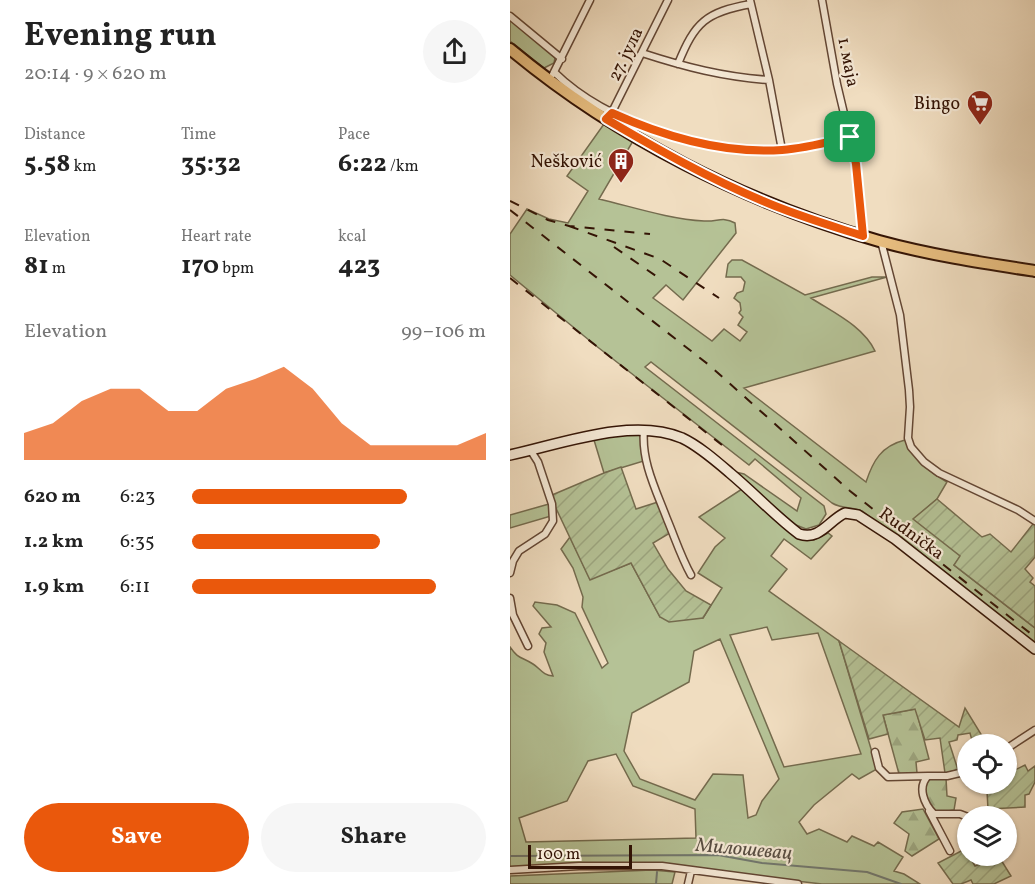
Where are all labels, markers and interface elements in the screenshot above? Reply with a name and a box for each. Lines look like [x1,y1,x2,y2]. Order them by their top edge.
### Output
text: Evening run [24,14,217,60]
button: share [423,20,486,83]
street label: 27. јула [603,23,650,86]
street label: 1. маја [830,35,865,89]
text: 20:14 · 9 × 620 m [24,60,167,88]
supermarket icon: Bingo [965,88,995,126]
place label: Bingo [914,92,960,117]
pin [824,111,875,162]
icon: arrive [833,120,866,153]
text: Distance [24,124,85,146]
text: Time [181,124,216,146]
text: Pace [338,124,370,146]
text: 5.58 [24,146,70,182]
text: 35:32 [181,146,241,182]
text: 6:22 [338,146,387,182]
building icon: Nešković [606,146,636,184]
place label: Nešković [531,150,602,175]
text: km [70,156,96,178]
text: /km [387,156,419,178]
text: Elevation [24,226,91,248]
text: Heart rate [181,226,252,248]
text: kcal [338,226,366,248]
text: 81 [24,248,49,284]
text: 170 [181,248,219,284]
text: 423 [338,248,380,284]
text: m [49,258,66,280]
text: bpm [219,258,254,280]
text: Elevation [24,318,107,346]
text: 99–106 m [401,318,486,346]
text: 620 m [24,483,81,511]
text: 6:23 [120,483,155,511]
street label: Rudnička [873,502,949,566]
text: 1.2 km [24,528,84,556]
text: 6:35 [120,528,155,556]
text: 1.9 km [24,573,84,601]
text: 6:11 [120,573,150,601]
map controls [957,734,1017,866]
button: locate [957,734,1017,794]
button: Save [24,803,249,872]
button: Share [261,803,486,872]
button: layers [957,806,1017,866]
water label: Милошевац [693,832,793,868]
scale bar [528,842,632,870]
text: 100 m [537,844,580,866]

